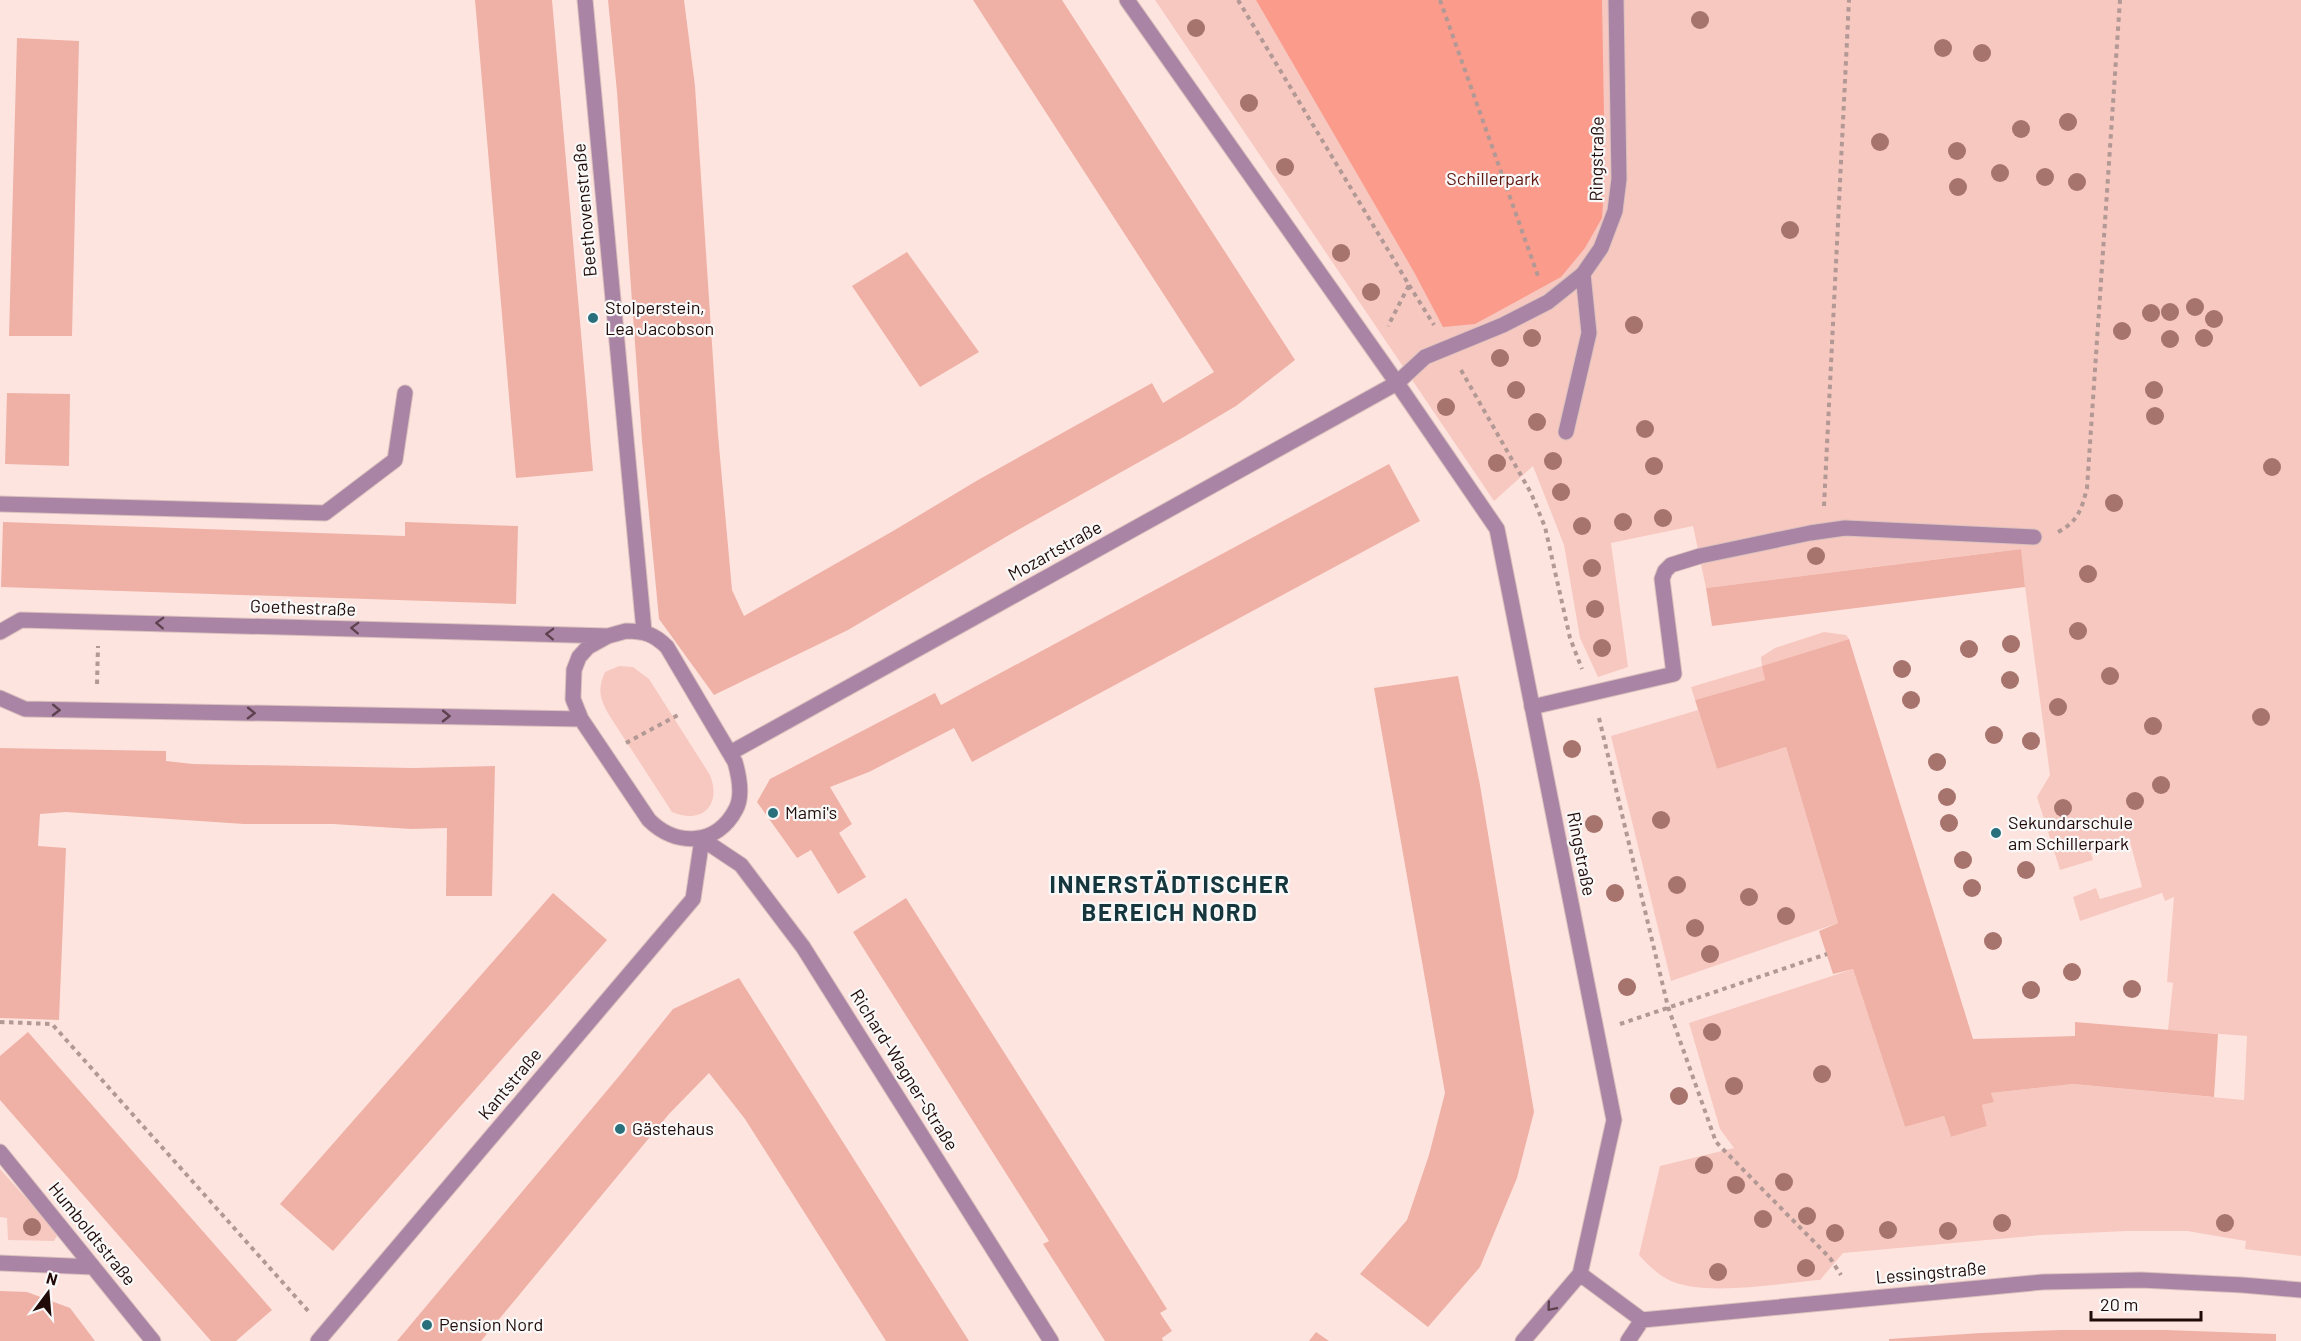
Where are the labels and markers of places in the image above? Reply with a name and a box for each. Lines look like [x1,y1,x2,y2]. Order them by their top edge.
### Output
place label: Stolperstein, Lea Jacobson [605,296,714,339]
marker: Stolperstein, Lea Jacobson [586,311,600,325]
place label: Mami's [785,801,837,823]
marker: Mami's [766,806,780,820]
place label: Sekundarschule am Schillerpark [2008,811,2133,854]
marker: Sekundarschule am Schillerpark [1989,826,2003,840]
place label: Gästehaus [632,1117,714,1139]
marker: Gästehaus [613,1122,627,1136]
place label: Pension Nord [439,1313,543,1335]
marker: Pension Nord [420,1318,434,1332]

